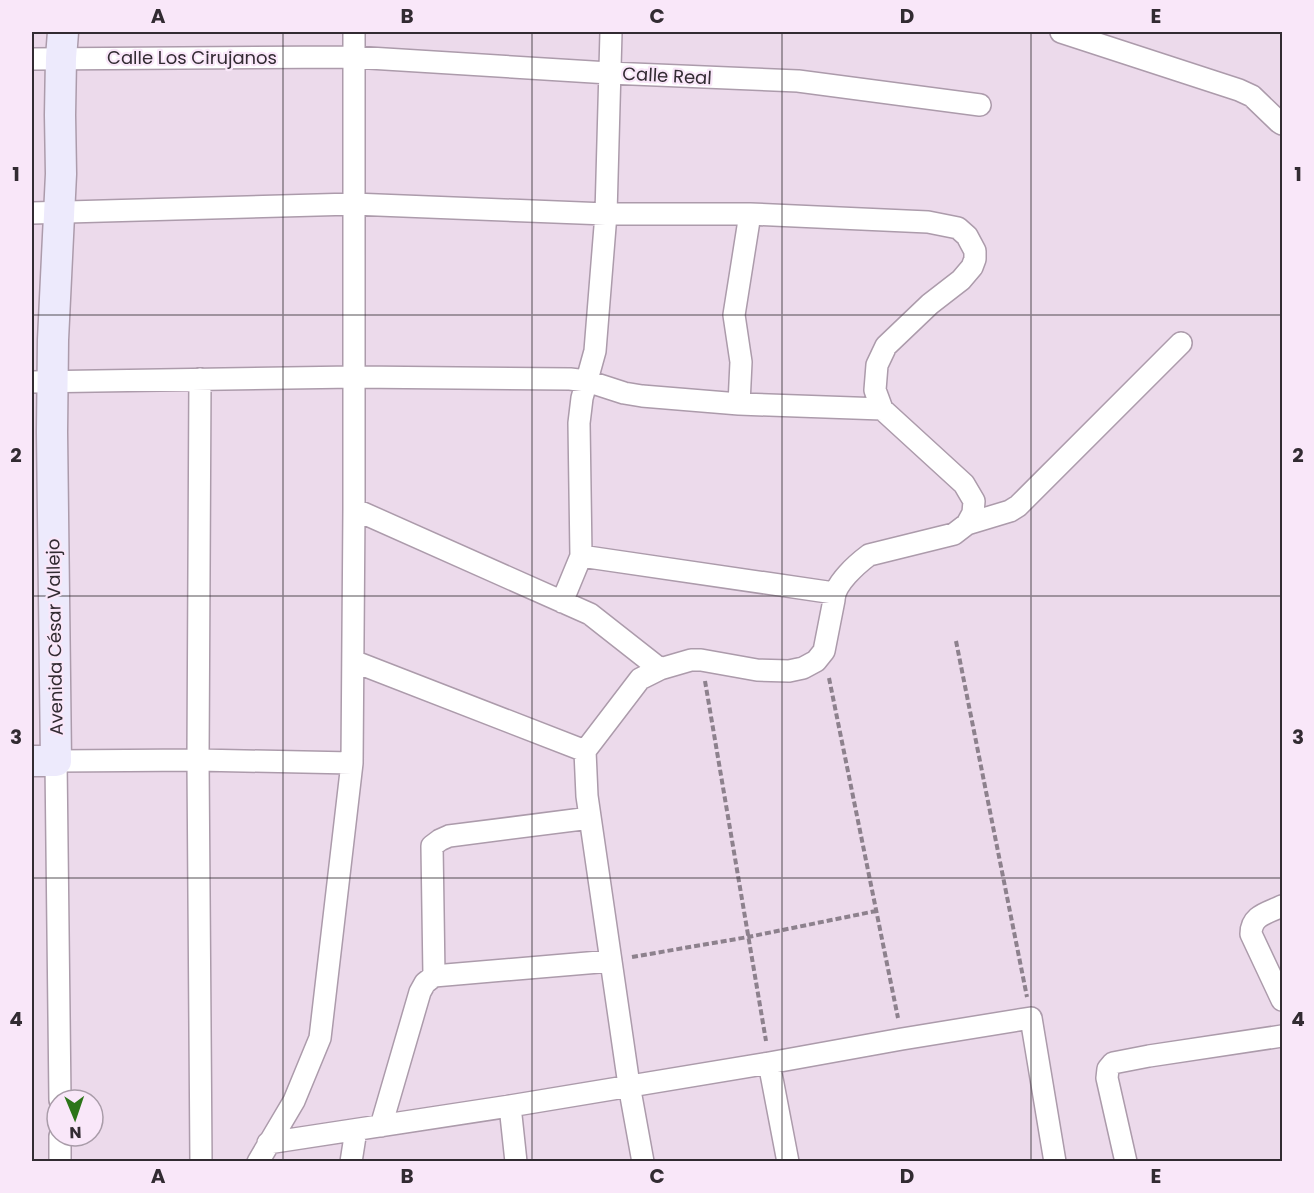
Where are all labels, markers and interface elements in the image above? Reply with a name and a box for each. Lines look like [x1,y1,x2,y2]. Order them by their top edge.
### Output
text: A [151,2,166,30]
text: B [400,2,414,30]
text: C [649,2,665,30]
text: D [900,2,914,30]
text: E [1151,2,1161,30]
street label: Calle Los Cirujanos [107,45,277,70]
street label: Calle Real [622,61,712,90]
text: 1 [12,160,20,188]
text: 1 [1294,160,1302,188]
text: 2 [10,441,22,469]
text: 2 [1292,441,1304,469]
street label: Avenida César Vallejo [40,538,69,736]
text: 3 [10,723,22,751]
text: 3 [1292,723,1304,751]
text: 4 [9,1005,23,1033]
text: 4 [1291,1005,1305,1033]
north arrow [45,1088,105,1148]
text: N [69,1121,82,1144]
text: A [151,1162,166,1190]
text: B [400,1162,414,1190]
text: C [649,1162,665,1190]
text: D [900,1162,914,1190]
text: E [1151,1162,1161,1190]

